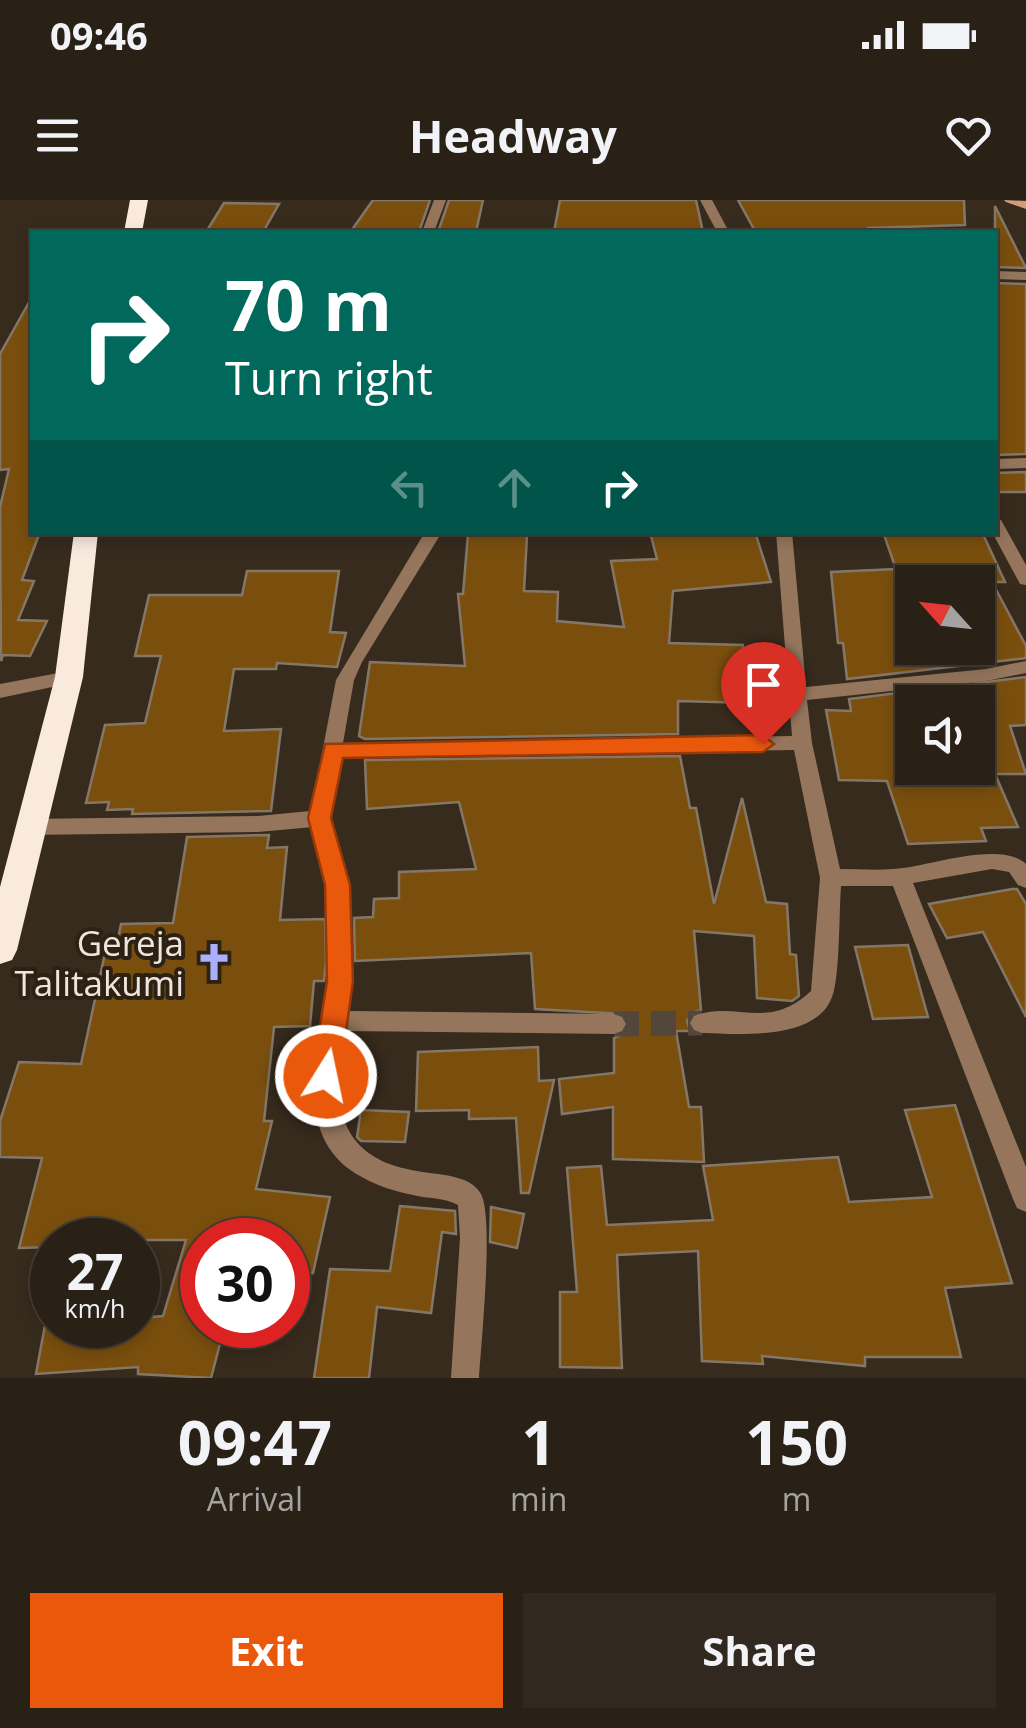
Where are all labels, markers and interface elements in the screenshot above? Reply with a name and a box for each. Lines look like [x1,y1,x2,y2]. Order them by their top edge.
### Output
text: 09:46 [50,9,148,61]
text: Headway [409,105,617,166]
icon: menu [30,108,85,163]
icon: heart [941,108,996,163]
text: 70 m [225,256,392,352]
icon: right [60,270,190,400]
text: Turn right [225,347,433,408]
icon: left [382,460,437,515]
icon: ahead [487,460,542,515]
icon: right [592,460,647,515]
north arrow [895,565,995,665]
map controls [895,565,995,785]
pin [721,642,806,745]
icon: arrive [736,657,791,712]
button: sound [895,685,995,785]
place label: Gereja Talitakumi [15,919,184,1006]
church icon: Gereja Talitakumi [193,941,235,983]
position arrow [274,1024,378,1128]
speed limit sign: 30 [180,1218,310,1348]
text: 27 [66,1237,124,1305]
text: km/h [65,1291,125,1325]
text: 09:47 [178,1401,332,1483]
text: 1 [522,1401,556,1483]
text: 150 [745,1401,848,1483]
text: Arrival [207,1477,303,1520]
text: min [510,1477,567,1520]
text: m [782,1477,811,1520]
button: Exit [30,1593,503,1708]
button: Share [523,1593,996,1708]

